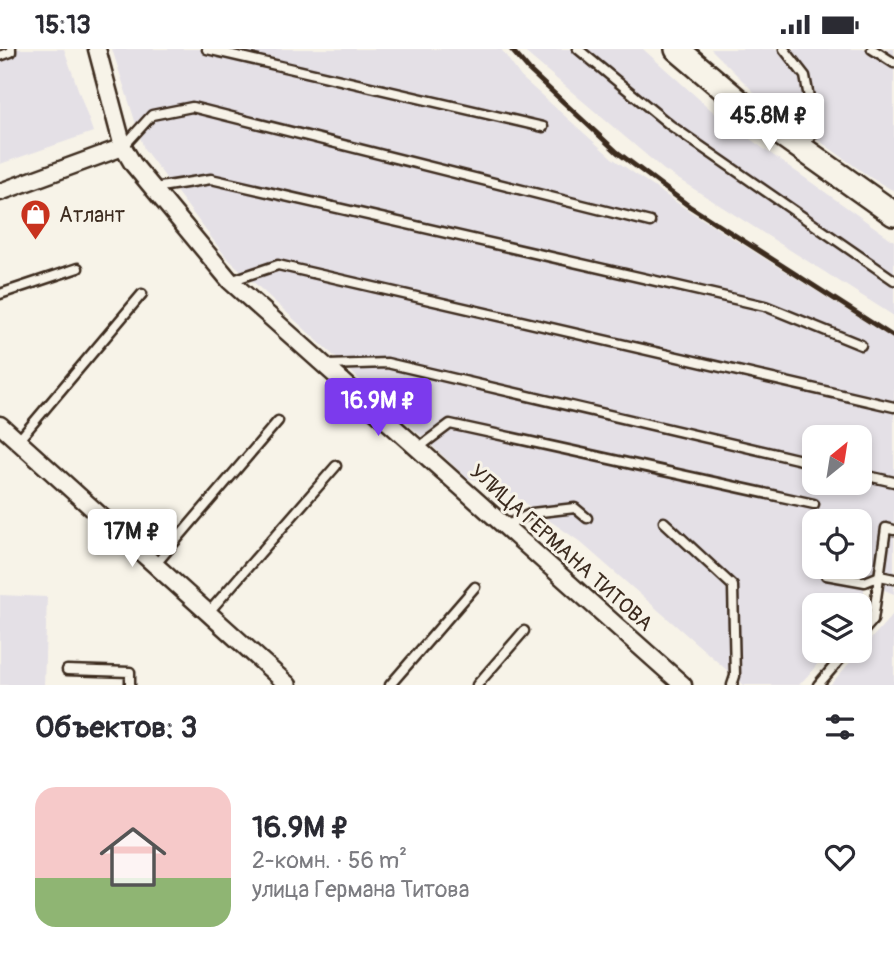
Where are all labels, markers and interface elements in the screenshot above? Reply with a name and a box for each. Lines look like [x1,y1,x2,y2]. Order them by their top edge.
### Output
text: 15:13 [35,9,91,41]
pin: 45.8M ₽ [704,93,834,153]
text: 45.8M ₽ [730,101,808,130]
shop icon: Атлант [19,198,53,242]
place label: Атлант [59,202,125,229]
pin: 16.9M ₽ [313,379,443,438]
text: 16.9M ₽ [341,386,415,415]
north arrow [802,425,872,495]
map controls [802,425,872,663]
street label: УЛИЦА ГЕРМАНА ТИТОВА [464,459,658,637]
button: locate [802,509,872,579]
pin: 17M ₽ [83,510,181,569]
text: 17M ₽ [104,517,160,546]
button: layers [802,593,872,663]
icon: filters [821,708,859,746]
text: Объектов: 3 [35,709,197,746]
text: 16.9M ₽ [252,809,349,846]
icon: home [91,815,175,899]
icon: heart [821,838,859,876]
text: 2-комн. · 56 m² [252,846,407,875]
text: улица Германа Титова [252,875,469,904]

